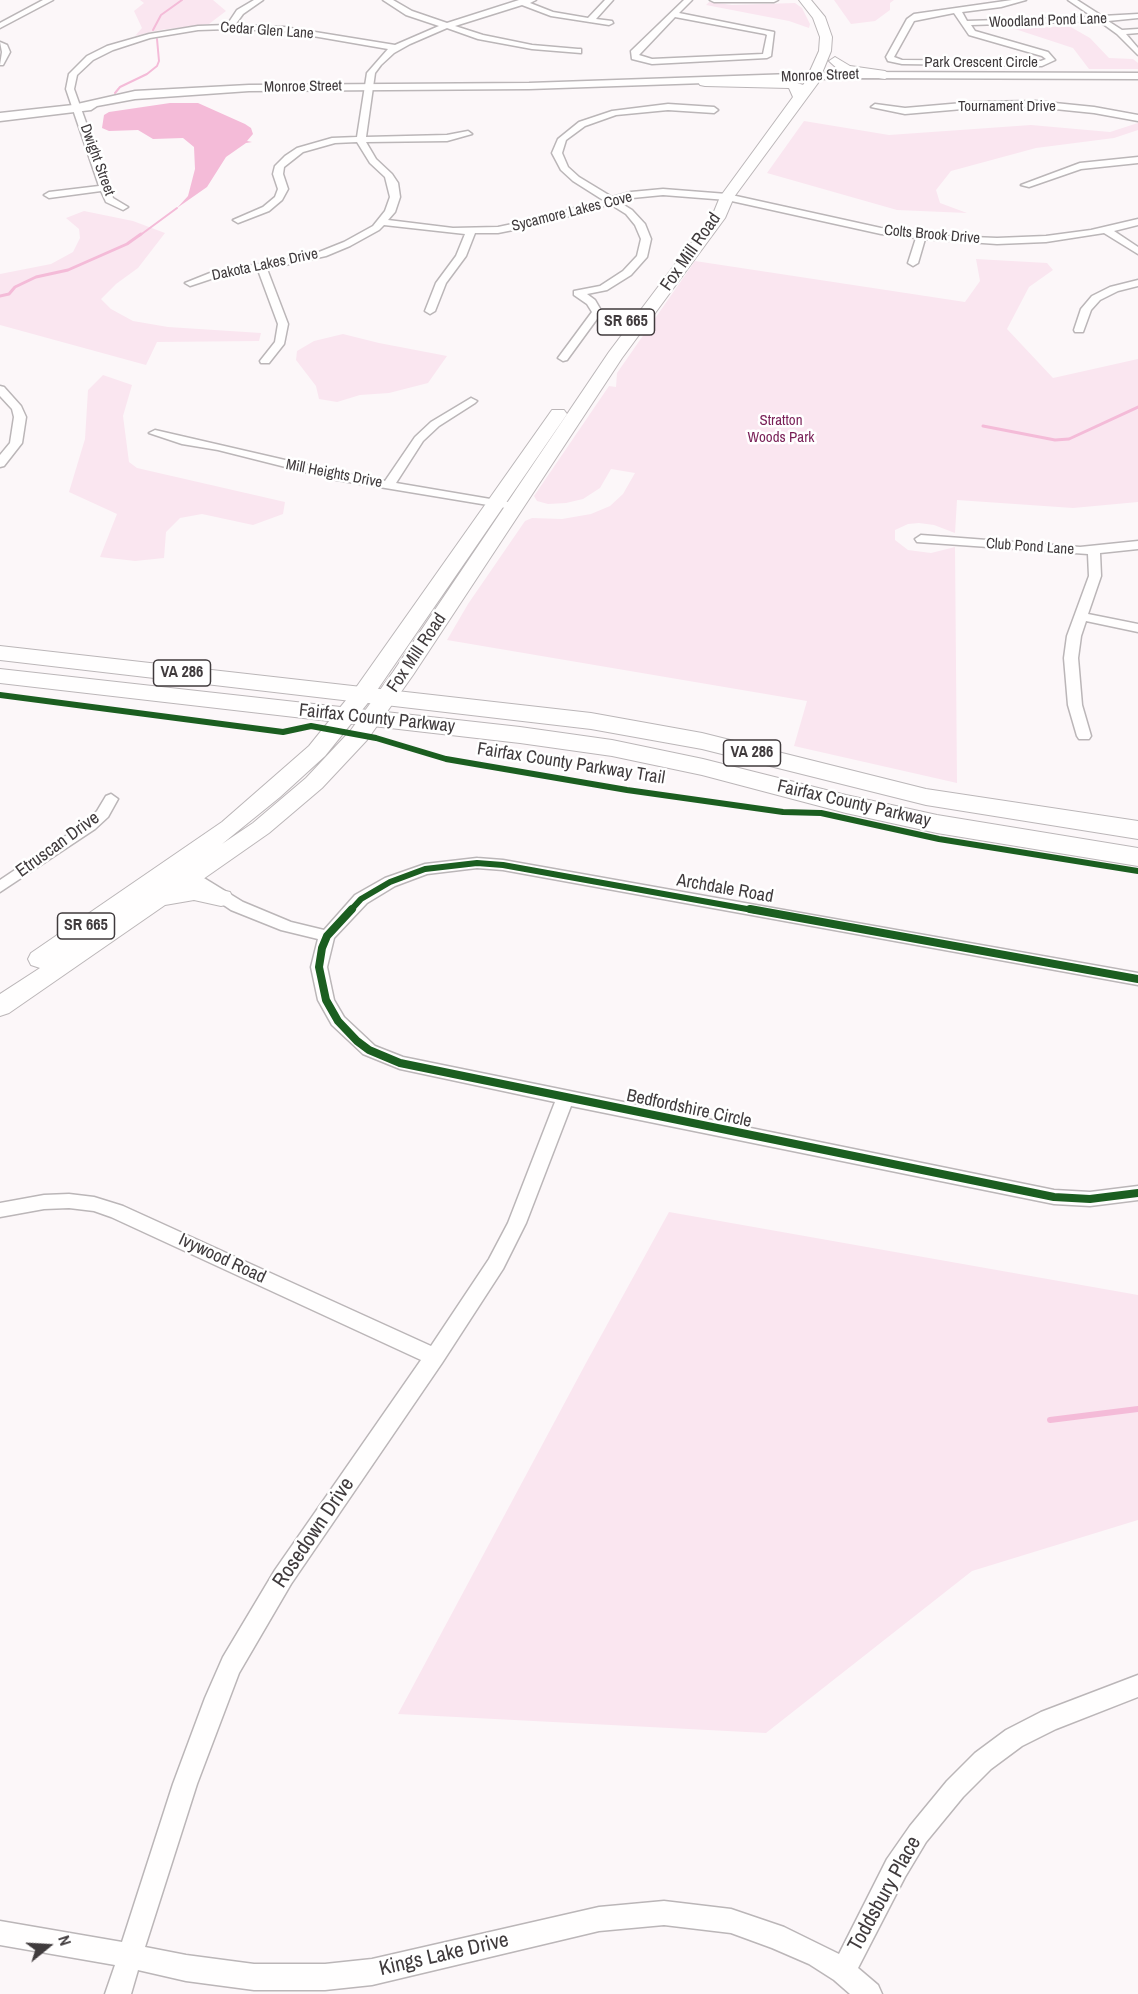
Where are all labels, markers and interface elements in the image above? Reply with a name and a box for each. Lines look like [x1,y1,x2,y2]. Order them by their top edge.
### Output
street label: Woodland Pond Lane [989,10,1107,32]
street label: Cedar Glen Lane [220,19,314,43]
street label: Park Crescent Circle [924,54,1038,72]
street label: Monroe Street [781,66,859,86]
street label: Monroe Street [264,77,342,97]
street label: Tournament Drive [958,98,1056,116]
street label: Dwight Street [76,122,118,198]
street label: Sycamore Lakes Cove [510,188,634,236]
street label: Fox Mill Road [656,209,726,295]
street label: Colts Brook Drive [883,222,981,248]
street label: Dakota Lakes Drive [210,245,320,285]
road number: SR 665 [598,309,654,335]
park label: Stratton Woods Park [748,412,814,447]
street label: Mill Heights Drive [284,456,384,492]
street label: Club Pond Lane [985,535,1075,559]
street label: Fox Mill Road [383,610,451,696]
road number: VA 286 [154,660,210,686]
street label: Fairfax County Parkway [298,700,456,738]
street label: Fairfax County Parkway Trail [476,738,666,790]
road number: VA 286 [724,740,780,766]
street label: Fairfax County Parkway [775,776,933,832]
street label: Etruscan Drive [12,808,104,882]
street label: Archdale Road [675,870,775,908]
road number: SR 665 [58,913,115,939]
street label: Bedfordshire Circle [625,1085,753,1133]
street label: Ivywood Road [175,1229,269,1289]
street label: Rosedown Drive [268,1473,360,1593]
street label: Toddsbury Place [843,1832,927,1956]
north arrow [18,1916,78,1976]
street label: Kings Lake Drive [377,1928,511,1982]
text: N [53,1933,77,1948]

